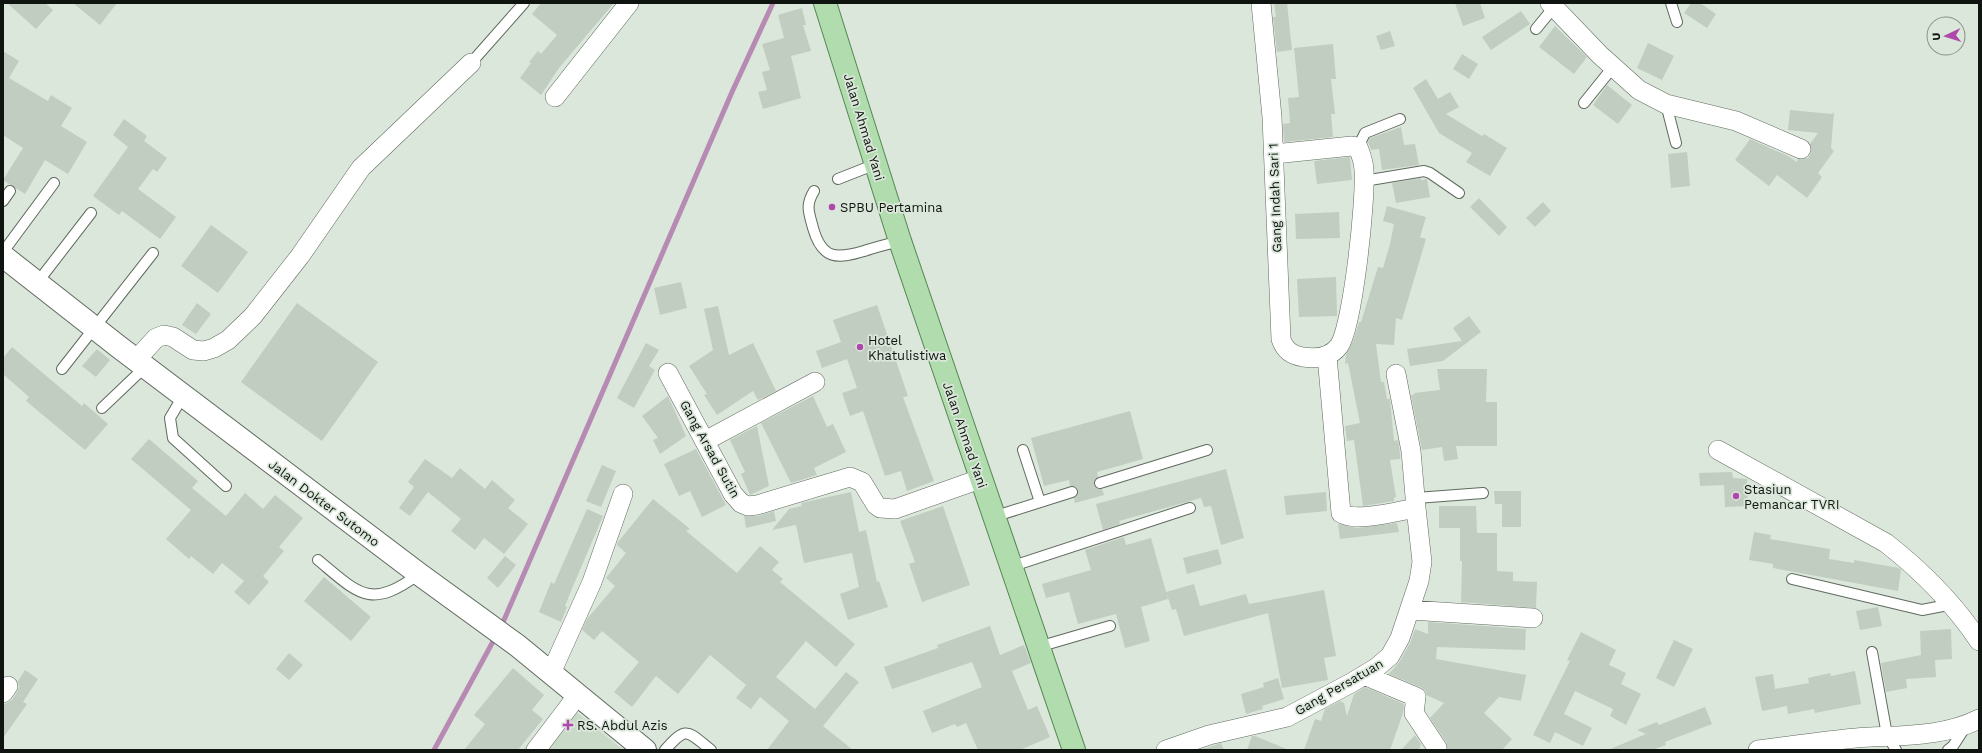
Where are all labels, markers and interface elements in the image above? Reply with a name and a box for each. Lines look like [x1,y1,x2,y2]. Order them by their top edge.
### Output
north arrow [1926,16,1966,56]
text: U [1930,32,1943,41]
street label: Jalan Ahmad Yani [841,72,887,182]
street label: Gang Indah Sari 1 [1266,143,1284,253]
place label: SPBU Pertamina [840,200,943,215]
marker: SPBU Pertamina [827,202,837,212]
place label: Hotel Khatulistiwa [868,333,947,363]
marker: Hotel Khatulistiwa [855,342,865,352]
street label: Jalan Ahmad Yani [940,380,990,490]
street label: Gang Arsad Sutin [677,398,743,500]
street label: Jalan Dokter Sutomo [266,456,383,550]
place label: Stasiun Pemancar TVRI [1744,482,1840,512]
marker: Stasiun Pemancar TVRI [1731,491,1741,501]
street label: Gang Persatuan [1292,656,1386,718]
place label: RS. Abdul Azis [577,718,668,733]
marker: RS. Abdul Azis [562,719,574,731]

